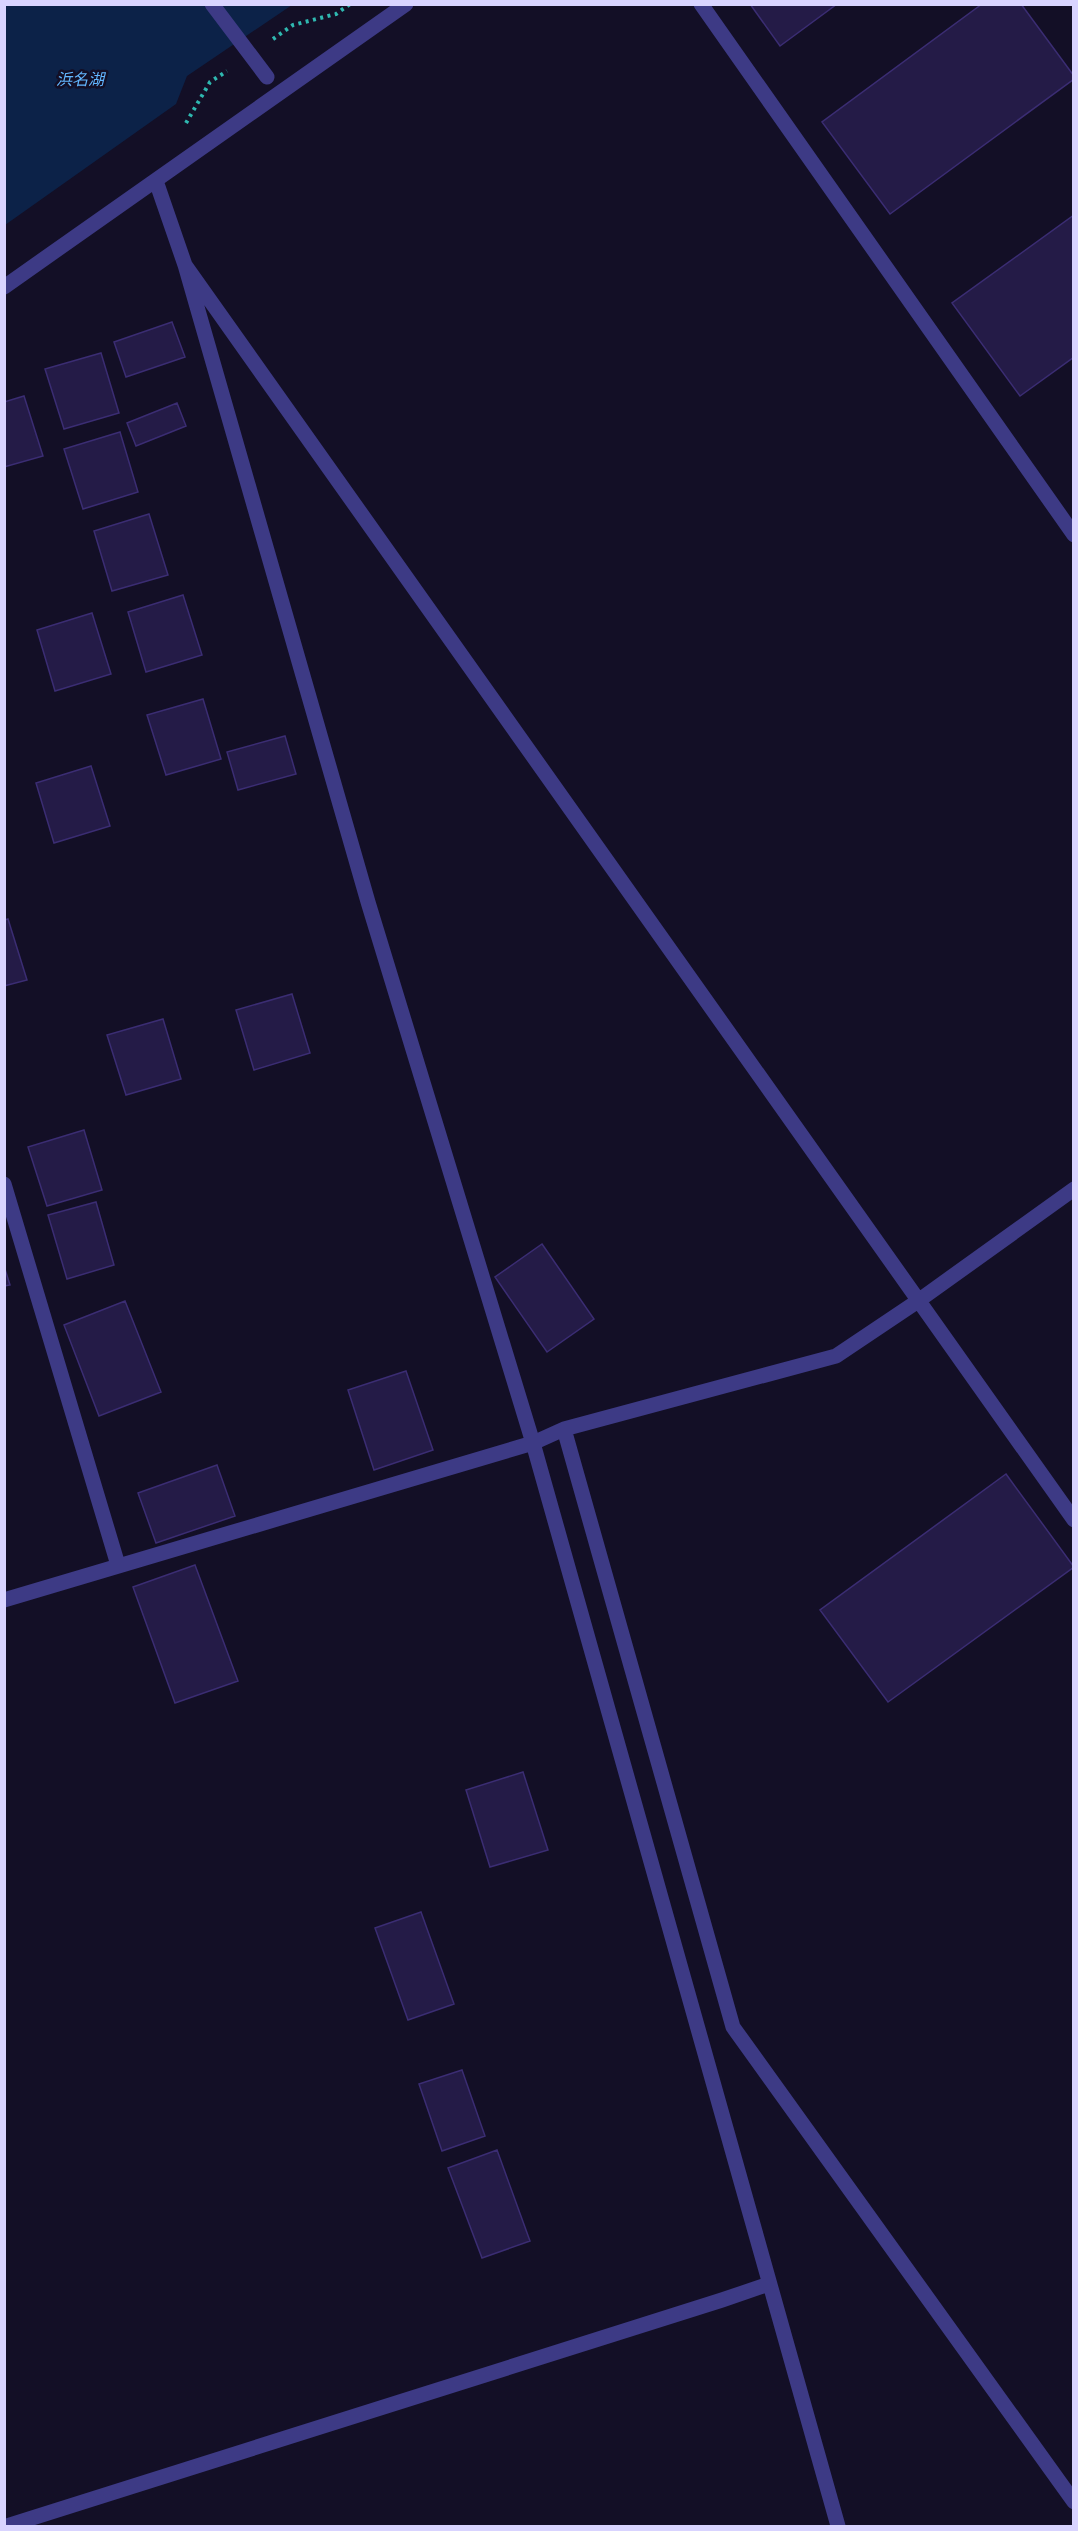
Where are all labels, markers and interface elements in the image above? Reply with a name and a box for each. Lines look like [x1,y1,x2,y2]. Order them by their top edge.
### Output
water label: 浜名湖 [56,69,107,91]

